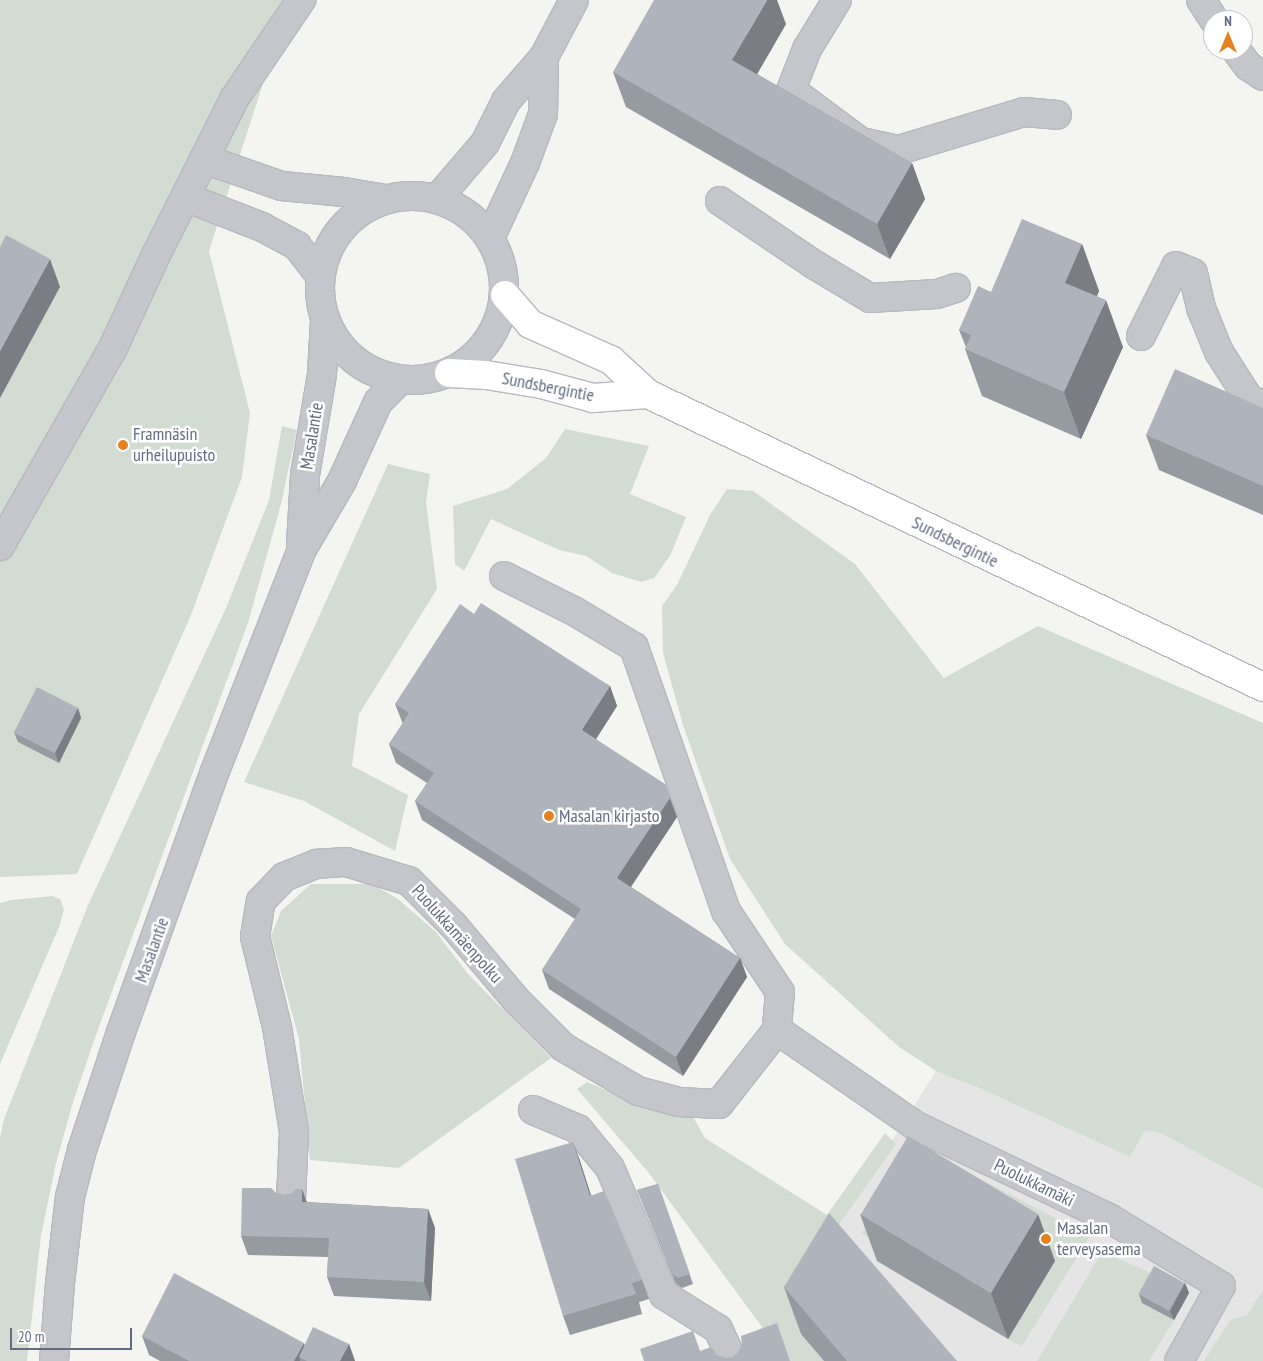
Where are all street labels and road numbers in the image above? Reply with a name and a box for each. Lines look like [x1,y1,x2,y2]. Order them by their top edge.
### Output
street label: Sundsbergintie [500,367,596,407]
street label: Masalantie [296,401,328,471]
street label: Sundsbergintie [908,512,1002,572]
street label: Puolukkamäenpolku [407,880,507,988]
street label: Masalantie [130,915,174,985]
street label: Puolukkamäki [991,1154,1077,1212]

